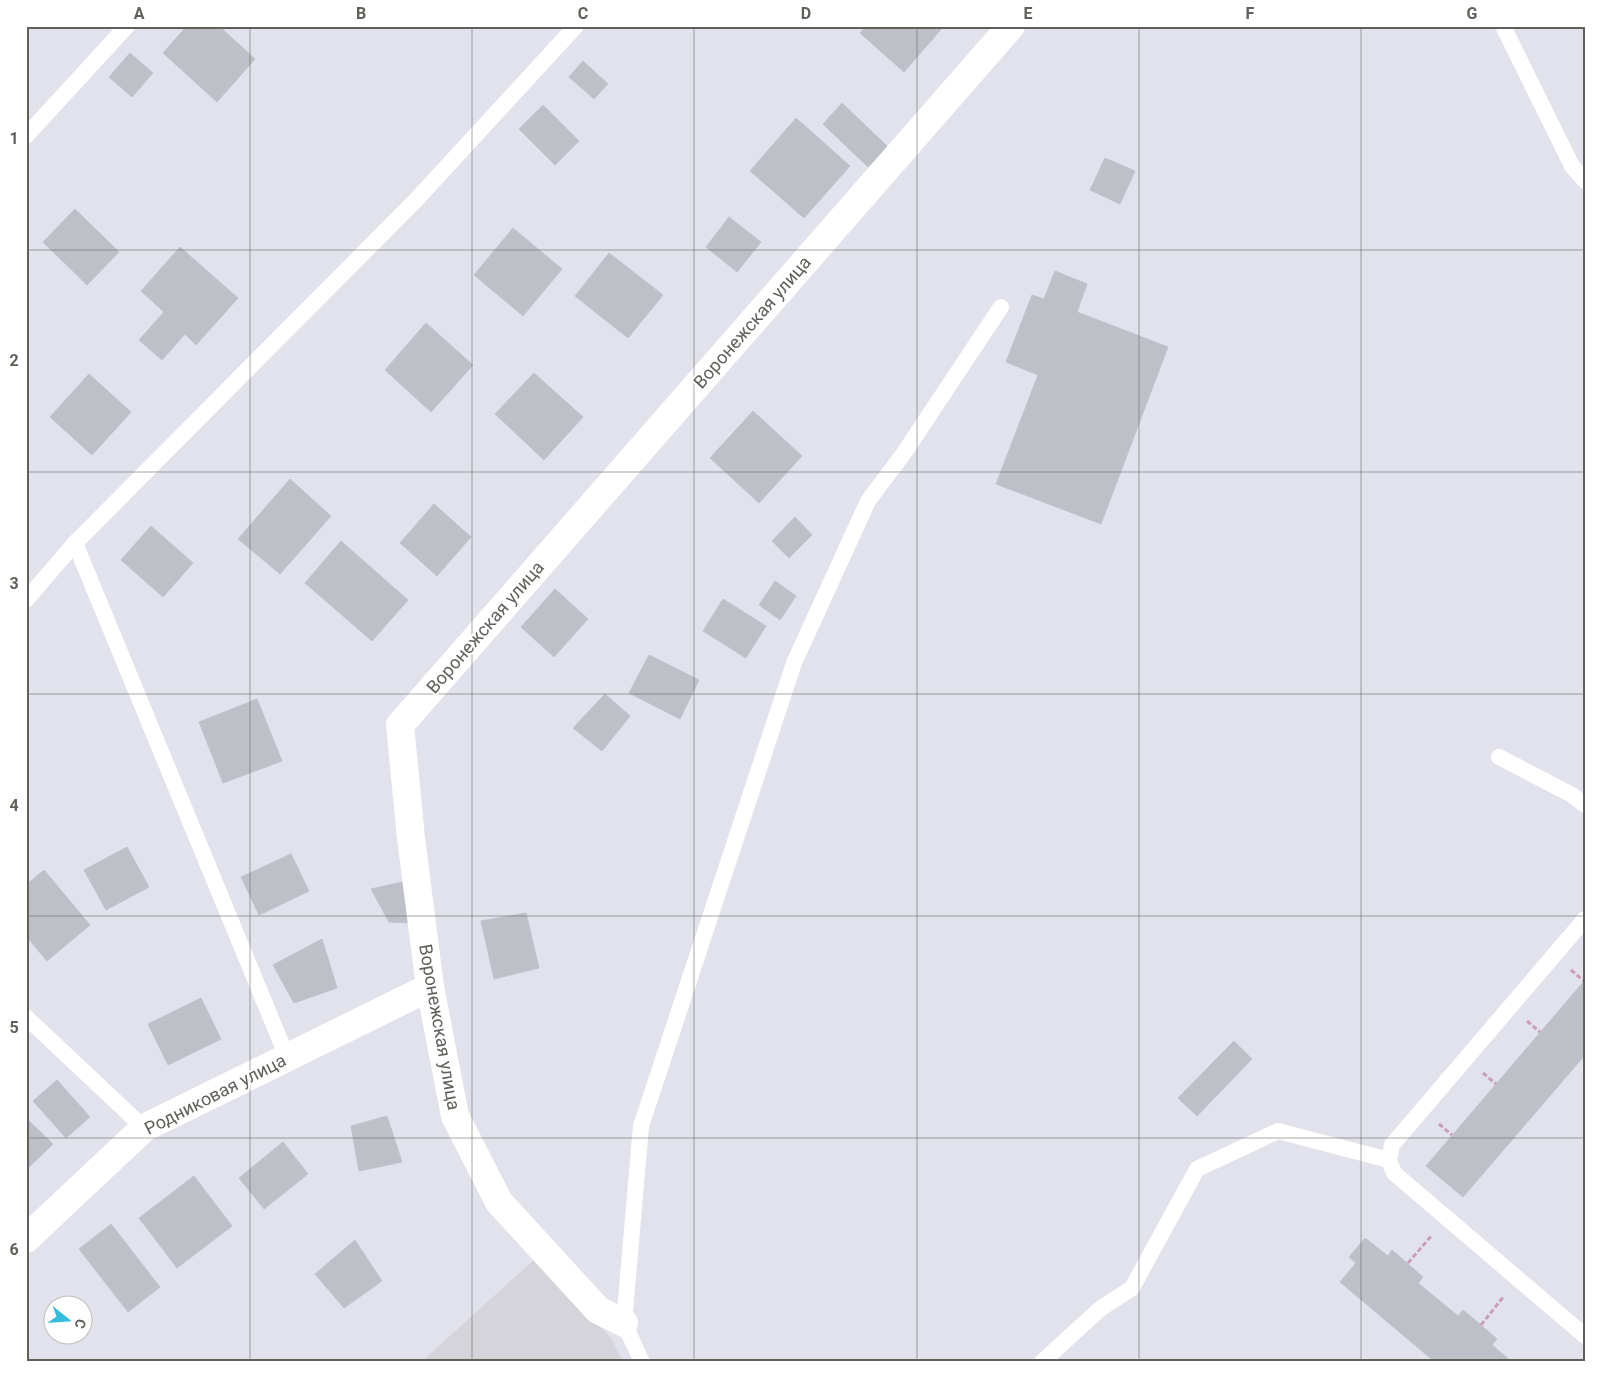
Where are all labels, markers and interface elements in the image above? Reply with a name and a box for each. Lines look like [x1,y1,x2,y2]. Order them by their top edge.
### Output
text: A [134,4,145,23]
text: B [356,4,366,23]
text: C [578,4,588,23]
text: D [801,4,811,23]
text: E [1024,4,1033,23]
text: F [1246,4,1255,23]
text: G [1467,4,1478,23]
text: 1 [9,129,19,148]
street label: Воронежская улица [689,252,815,392]
text: 2 [9,351,19,370]
street label: Воронежская улица [422,557,548,697]
text: 3 [9,574,19,593]
text: 4 [9,796,19,815]
street label: Воронежская улица [415,942,465,1112]
text: 5 [9,1018,19,1037]
street label: Родниковая улица [141,1049,289,1139]
text: 6 [9,1240,19,1259]
north arrow [42,1296,92,1346]
text: С [71,1317,89,1331]

